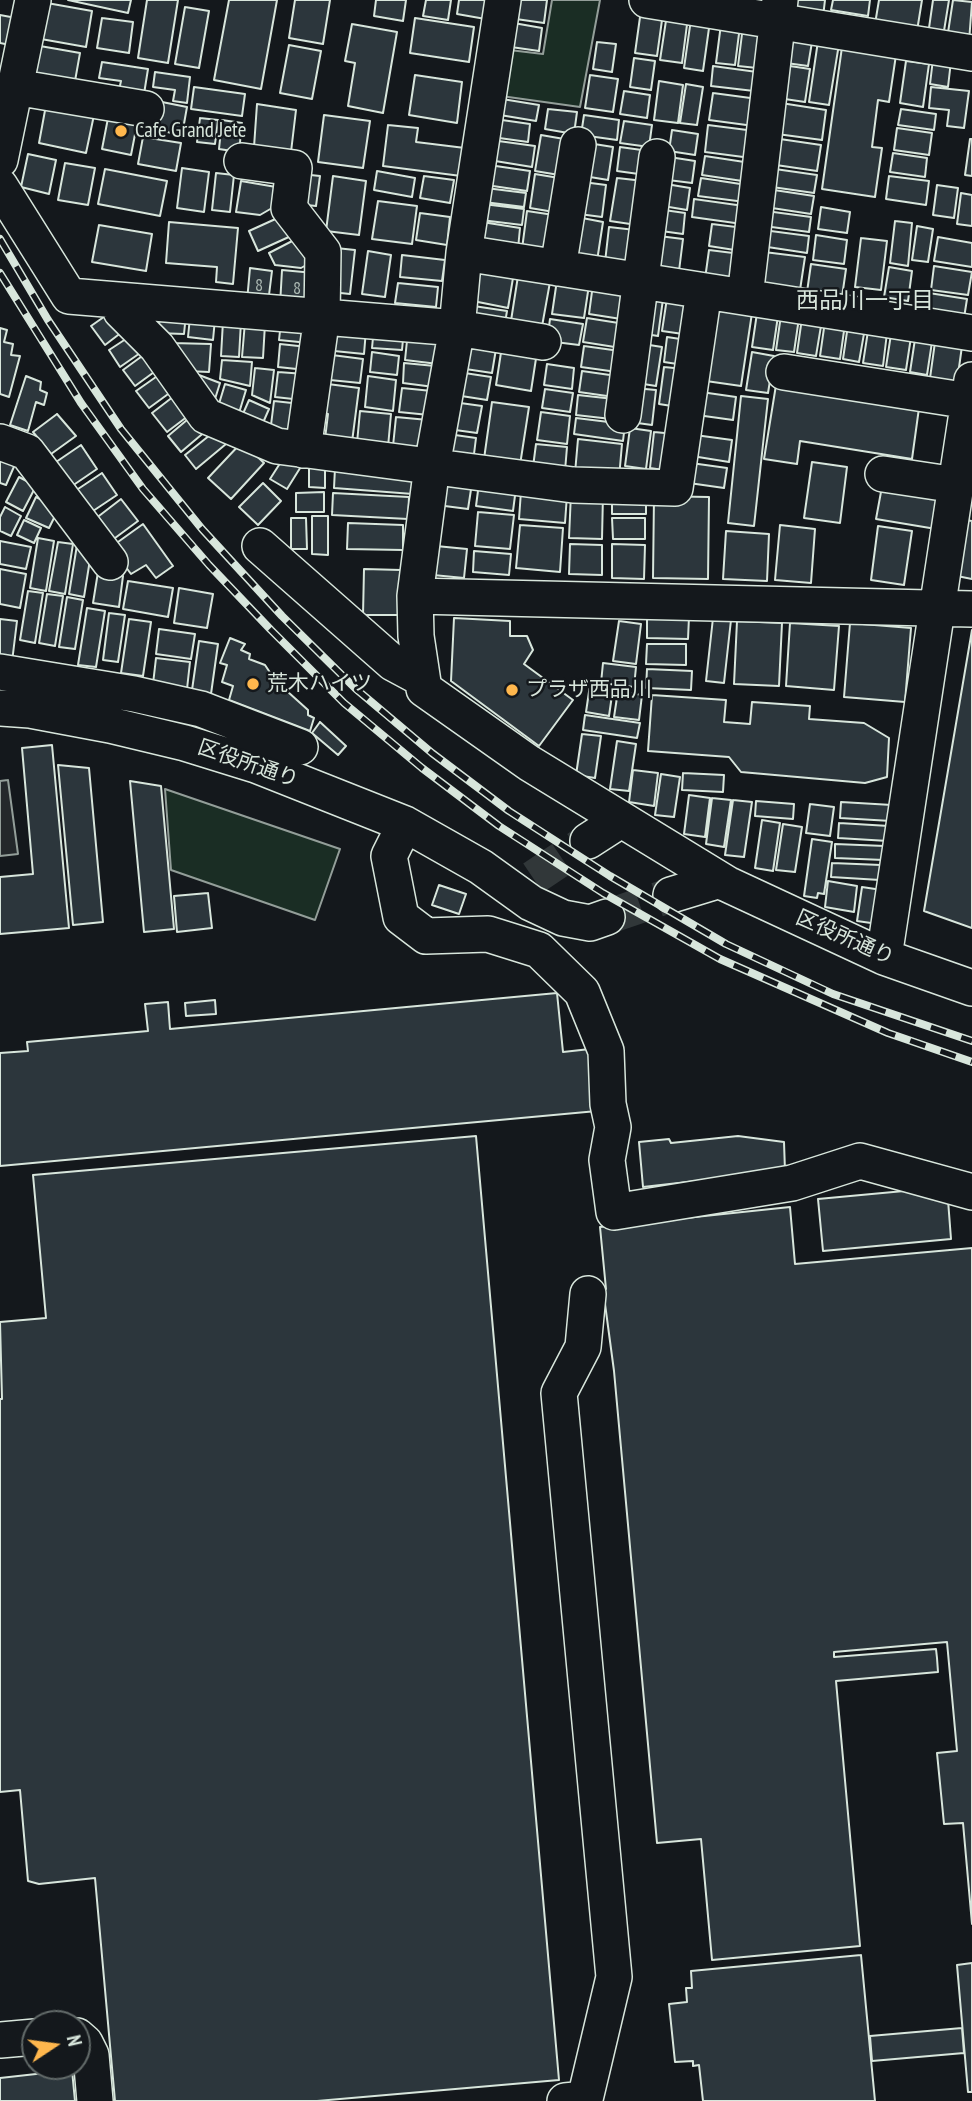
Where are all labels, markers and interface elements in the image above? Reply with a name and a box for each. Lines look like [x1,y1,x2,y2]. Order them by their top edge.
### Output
place label: Cafe Grand Jete [135,118,246,144]
marker: Cafe Grand Jete [113,123,129,139]
house number: 8 [255,275,263,297]
house number: 8 [293,278,301,300]
district label: 西品川一丁目 [796,287,934,315]
place label: 荒木ハイツ [267,671,372,697]
marker: 荒木ハイツ [245,676,261,692]
place label: プラザ西品川 [526,677,652,703]
marker: プラザ西品川 [504,682,520,698]
street label: 区役所通り [194,735,302,793]
street label: 区役所通り [792,905,898,971]
north arrow [21,2010,91,2080]
text: N [62,2033,87,2048]

